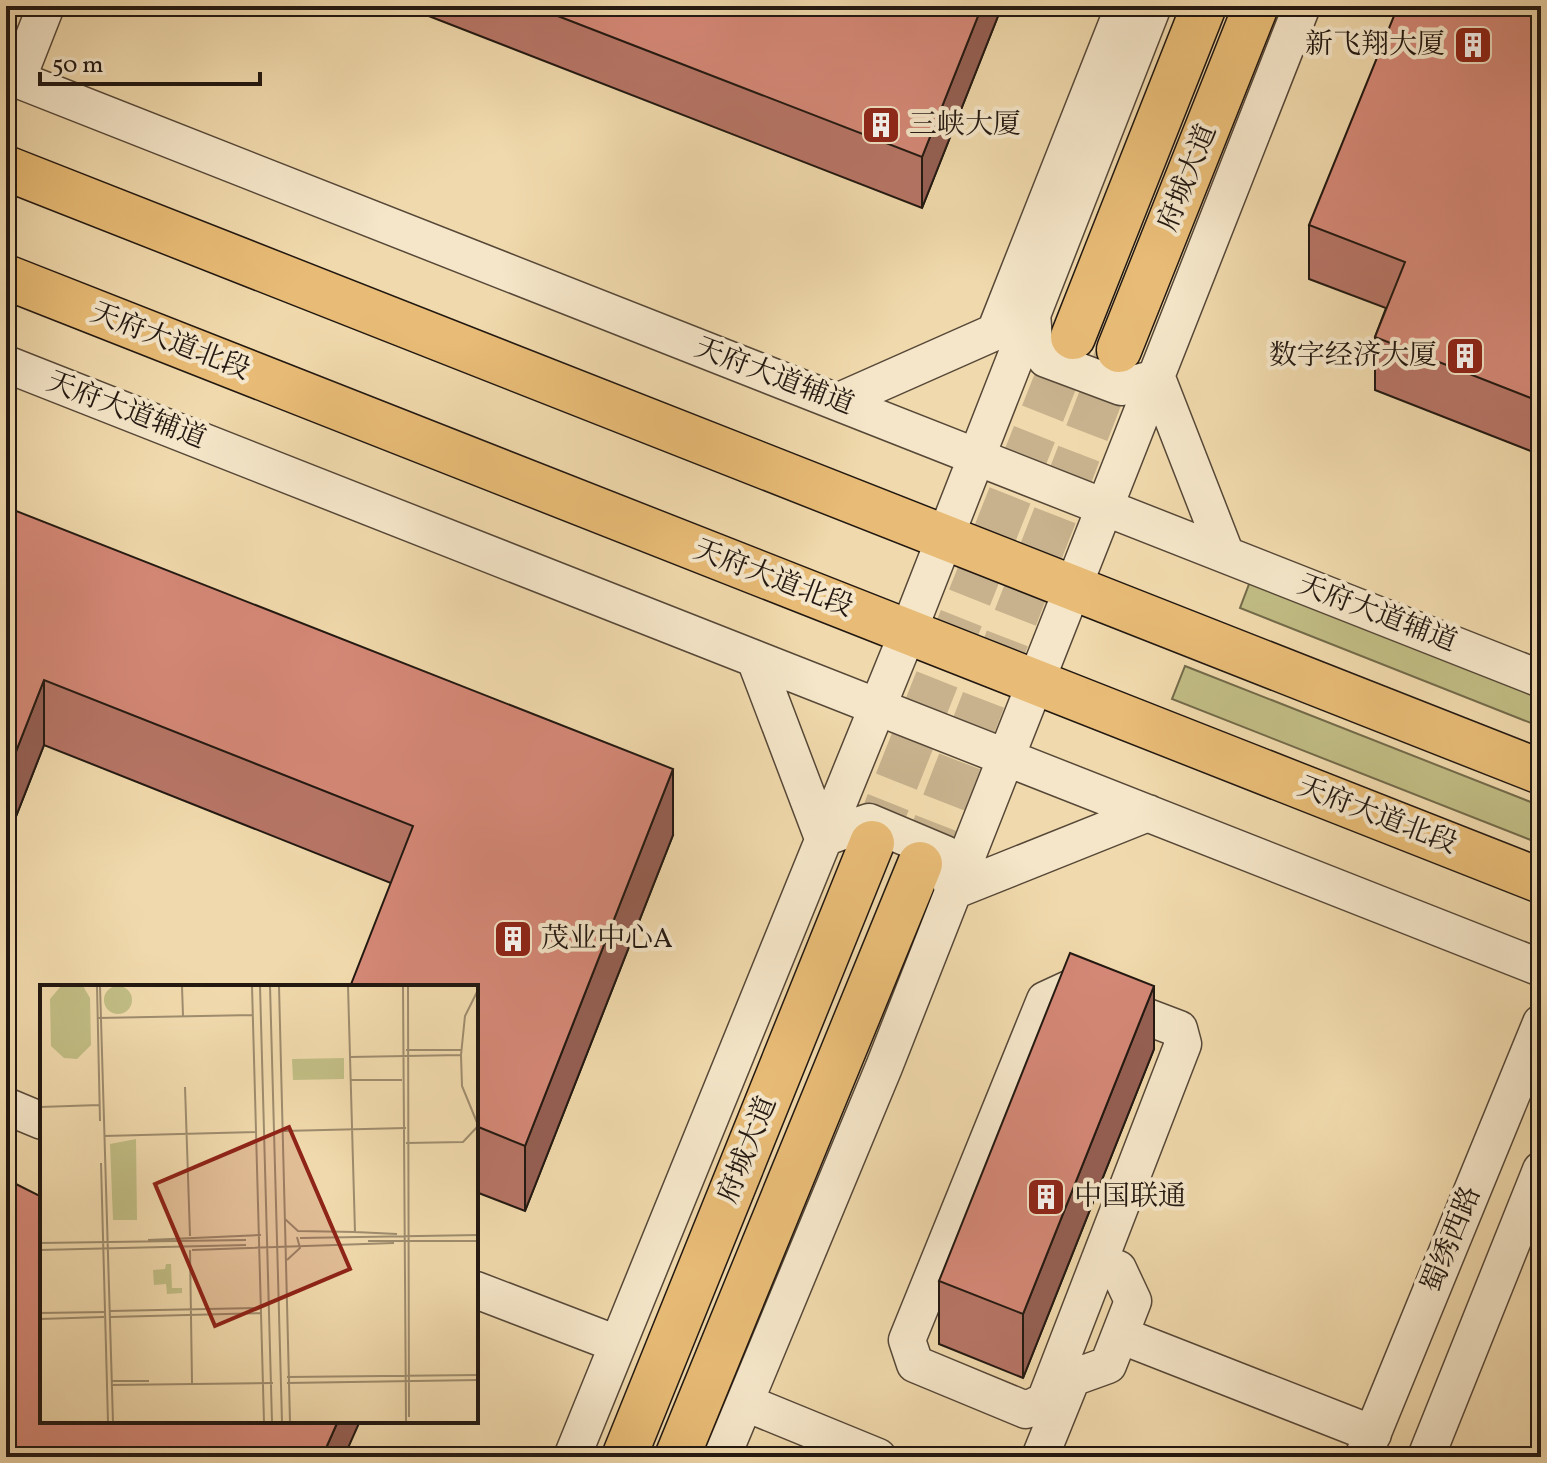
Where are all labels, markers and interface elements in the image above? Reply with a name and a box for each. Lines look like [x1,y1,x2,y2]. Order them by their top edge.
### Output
building icon: 新飞翔大厦 [1452,24,1494,66]
place label: 新飞翔大厦 [1305,26,1445,65]
scale bar [40,36,260,86]
text: 50 m [52,49,104,83]
building icon: 三峡大厦 [860,104,902,146]
place label: 三峡大厦 [909,106,1021,145]
street label: 府城大道 [1149,119,1227,237]
street label: 天府大道北段 [85,294,255,390]
street label: 天府大道辅道 [689,329,859,425]
building icon: 数字经济大厦 [1444,335,1486,377]
place label: 数字经济大厦 [1269,337,1437,376]
street label: 天府大道辅道 [41,363,211,459]
street label: 天府大道北段 [688,531,858,627]
street label: 天府大道辅道 [1292,566,1462,662]
street label: 天府大道北段 [1292,768,1462,864]
building icon: 茂业中心A [492,918,534,960]
place label: 茂业中心A [541,920,673,959]
inset map [40,985,478,1423]
street label: 府城大道 [709,1091,787,1209]
building icon: 中国联通 [1025,1176,1067,1218]
place label: 中国联通 [1074,1178,1186,1217]
street label: 蜀绣西路 [1413,1181,1491,1299]

